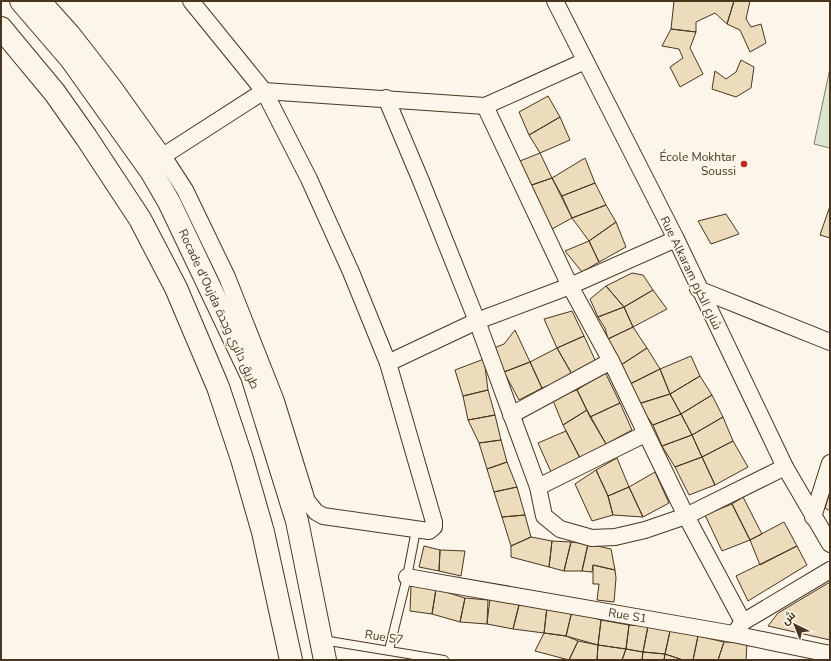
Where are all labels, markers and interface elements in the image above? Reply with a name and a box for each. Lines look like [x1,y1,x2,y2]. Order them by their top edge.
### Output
place label: École Mokhtar Soussi [659,149,737,179]
marker: École Mokhtar Soussi [739,159,749,169]
street label: Rue Alkaram شارع الكرم [656,213,726,333]
street label: Rocade d'Oujda طريق دائري وجدة [173,227,263,392]
street label: Rue S1 [607,604,648,627]
north arrow [775,605,815,645]
text: ش [778,608,799,628]
street label: Rue S7 [364,626,404,648]

